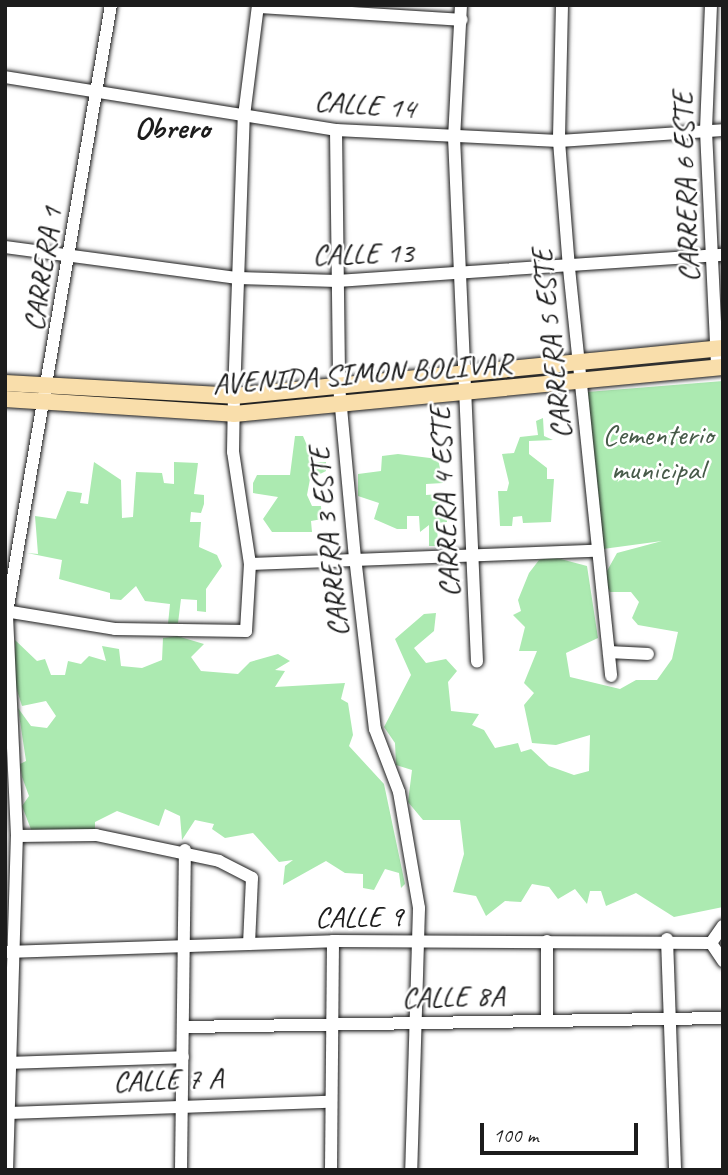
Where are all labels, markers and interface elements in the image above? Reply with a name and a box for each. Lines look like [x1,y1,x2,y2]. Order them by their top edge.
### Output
street label: CALLE 14 [313,82,417,126]
street label: CARRERA 6 ESTE [664,91,706,283]
district label: Obrero [134,109,210,147]
street label: CARRERA 1 [14,205,70,333]
street label: CALLE 13 [312,234,414,272]
street label: CARRERA 5 ESTE [523,247,579,441]
street label: AVENIDA SIMON BOLIVAR [211,345,513,401]
street label: CARRERA 4 ESTE [421,406,467,598]
park label: Cementerio municipal [603,416,713,486]
street label: CARRERA 3 ESTE [300,445,356,639]
street label: CALLE 9 [315,898,403,934]
street label: CALLE 8A [401,977,505,1015]
street label: CALLE 7 A [112,1059,224,1099]
scale bar [483,1108,640,1152]
text: 100 m [493,1122,538,1148]

